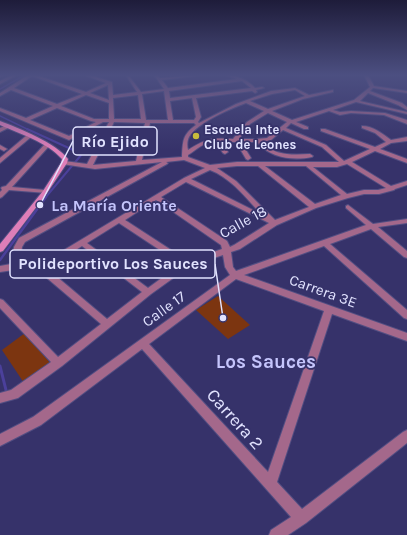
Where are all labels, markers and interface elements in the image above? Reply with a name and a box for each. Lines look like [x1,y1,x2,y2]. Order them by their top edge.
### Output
place label: Escuela Inte Club de Leones [204,122,296,152]
callout: Río Ejido [73,127,157,155]
marker: Escuela Inte Club de Leones [191,131,201,141]
text: Río Ejido [81,132,149,151]
district label: La María Oriente [51,196,177,215]
street label: Calle 18 [216,202,270,242]
callout: Polideportivo Los Sauces [10,250,215,278]
text: Polideportivo Los Sauces [18,254,208,273]
street label: Carrera 3E [287,270,359,312]
street label: Calle 17 [139,287,189,331]
district label: Los Sauces [216,351,316,373]
street label: Carrera 2 [202,384,268,454]

